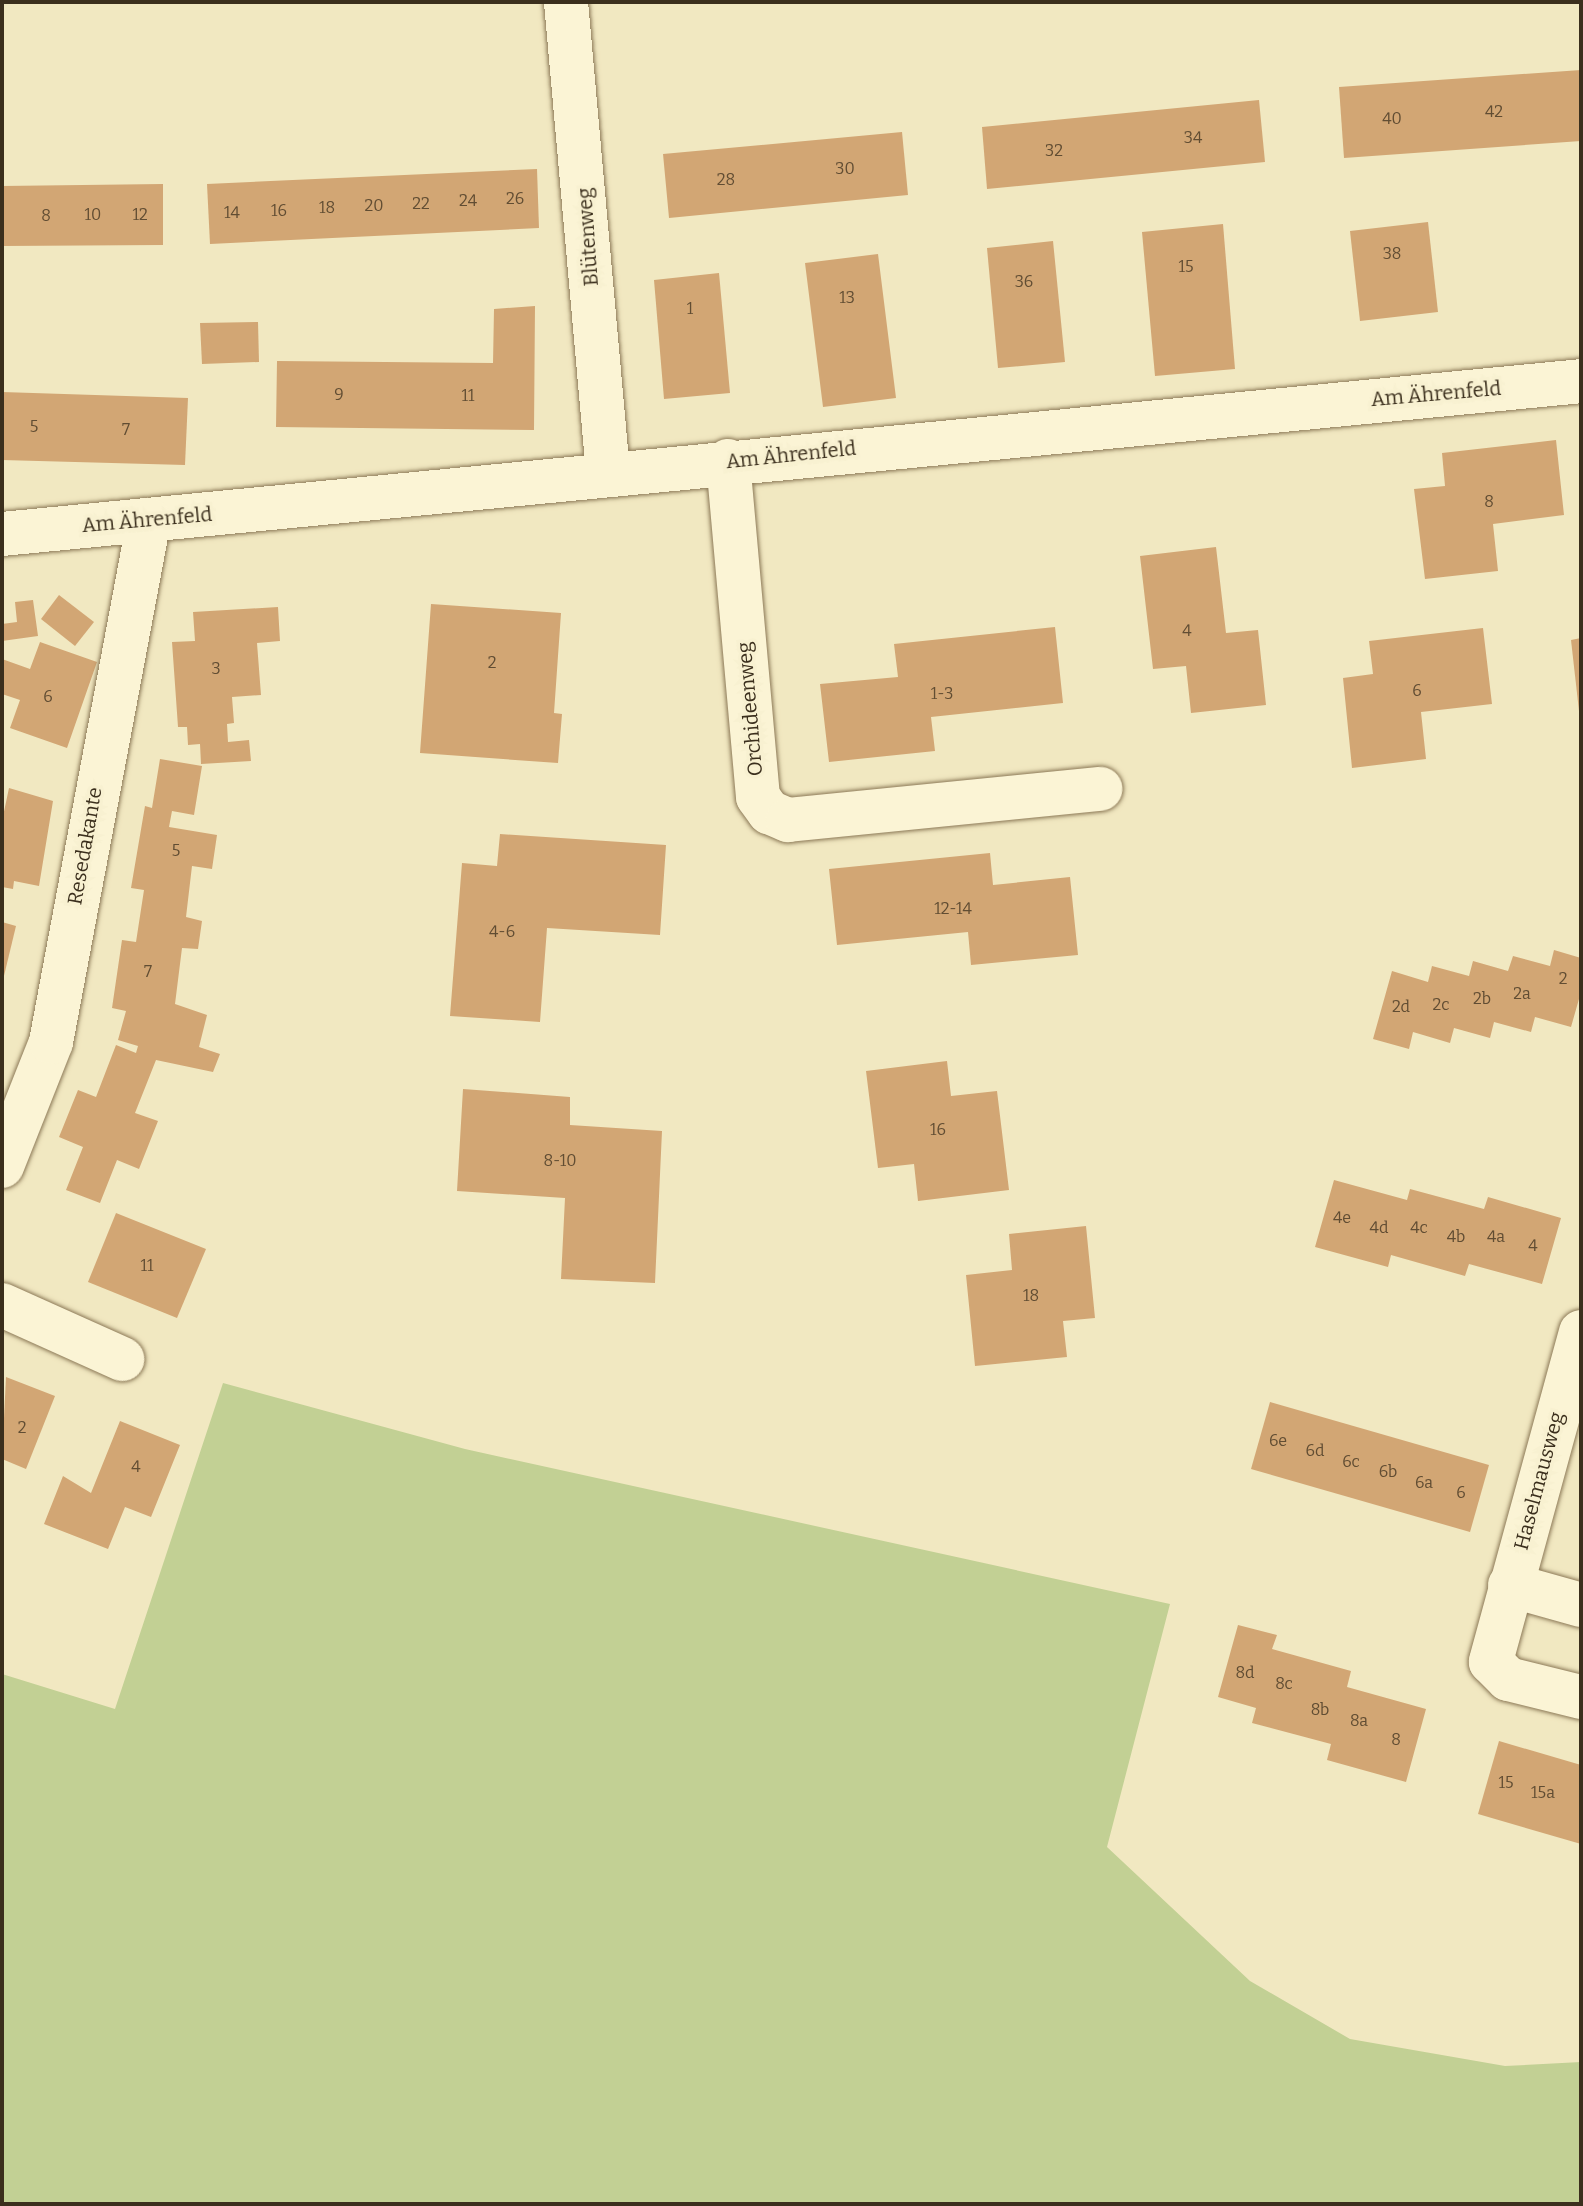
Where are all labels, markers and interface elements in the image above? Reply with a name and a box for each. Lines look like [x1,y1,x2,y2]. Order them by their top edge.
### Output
house number: 42 [1485,102,1503,122]
house number: 40 [1382,109,1402,129]
house number: 34 [1184,128,1202,148]
house number: 32 [1045,141,1063,161]
house number: 30 [835,159,855,179]
house number: 28 [717,170,735,190]
street label: Blütenweg [573,187,603,287]
house number: 26 [506,189,524,209]
house number: 24 [459,191,477,211]
house number: 22 [412,194,430,214]
house number: 20 [365,196,383,216]
house number: 18 [319,198,335,218]
house number: 16 [271,201,287,221]
house number: 14 [224,203,240,223]
house number: 10 [85,205,101,225]
house number: 12 [132,205,148,225]
house number: 8 [41,206,51,226]
house number: 38 [1383,244,1401,264]
house number: 15 [1178,257,1194,277]
house number: 36 [1015,272,1033,292]
house number: 13 [839,288,855,308]
house number: 1 [687,299,693,319]
street label: Am Ährenfeld [1370,376,1502,412]
house number: 9 [334,385,344,405]
house number: 11 [462,386,474,406]
house number: 5 [30,417,38,437]
house number: 7 [122,420,130,440]
street label: Am Ährenfeld [725,436,857,474]
house number: 8 [1484,492,1494,512]
street label: Am Ährenfeld [81,502,213,538]
house number: 4 [1182,621,1192,641]
street label: Orchideenweg [732,641,768,777]
house number: 2 [488,653,496,673]
house number: 3 [211,659,221,679]
house number: 6 [1412,681,1422,701]
house number: 1-3 [931,684,953,704]
house number: 6 [43,687,53,707]
street label: Resedakante [63,785,107,907]
house number: 5 [172,841,180,861]
house number: 12-14 [934,899,972,919]
house number: 4-6 [489,922,515,942]
house number: 7 [144,962,152,982]
house number: 2 [1559,969,1567,989]
house number: 2a [1513,984,1531,1004]
house number: 2b [1473,989,1491,1009]
house number: 2c [1433,995,1449,1015]
house number: 2d [1392,997,1410,1017]
house number: 16 [930,1120,946,1140]
house number: 8-10 [543,1151,577,1171]
house number: 4e [1333,1208,1351,1228]
house number: 4d [1370,1218,1388,1238]
house number: 4c [1410,1218,1428,1238]
house number: 4b [1447,1227,1465,1247]
house number: 4a [1487,1227,1505,1247]
house number: 4 [1528,1236,1538,1256]
house number: 11 [141,1256,153,1276]
house number: 18 [1023,1286,1039,1306]
street label: Haselmausweg [1509,1409,1569,1553]
house number: 2 [18,1418,26,1438]
house number: 6e [1269,1431,1287,1451]
house number: 6d [1306,1441,1324,1461]
house number: 6c [1342,1452,1360,1472]
house number: 4 [131,1457,141,1477]
house number: 6b [1379,1462,1397,1482]
house number: 6a [1415,1473,1433,1493]
house number: 6 [1456,1483,1466,1503]
house number: 8d [1236,1663,1254,1683]
house number: 8c [1275,1674,1293,1694]
house number: 8b [1311,1700,1329,1720]
house number: 8a [1350,1711,1368,1731]
house number: 8 [1391,1730,1401,1750]
house number: 15 [1498,1773,1514,1793]
house number: 15a [1531,1783,1555,1803]

